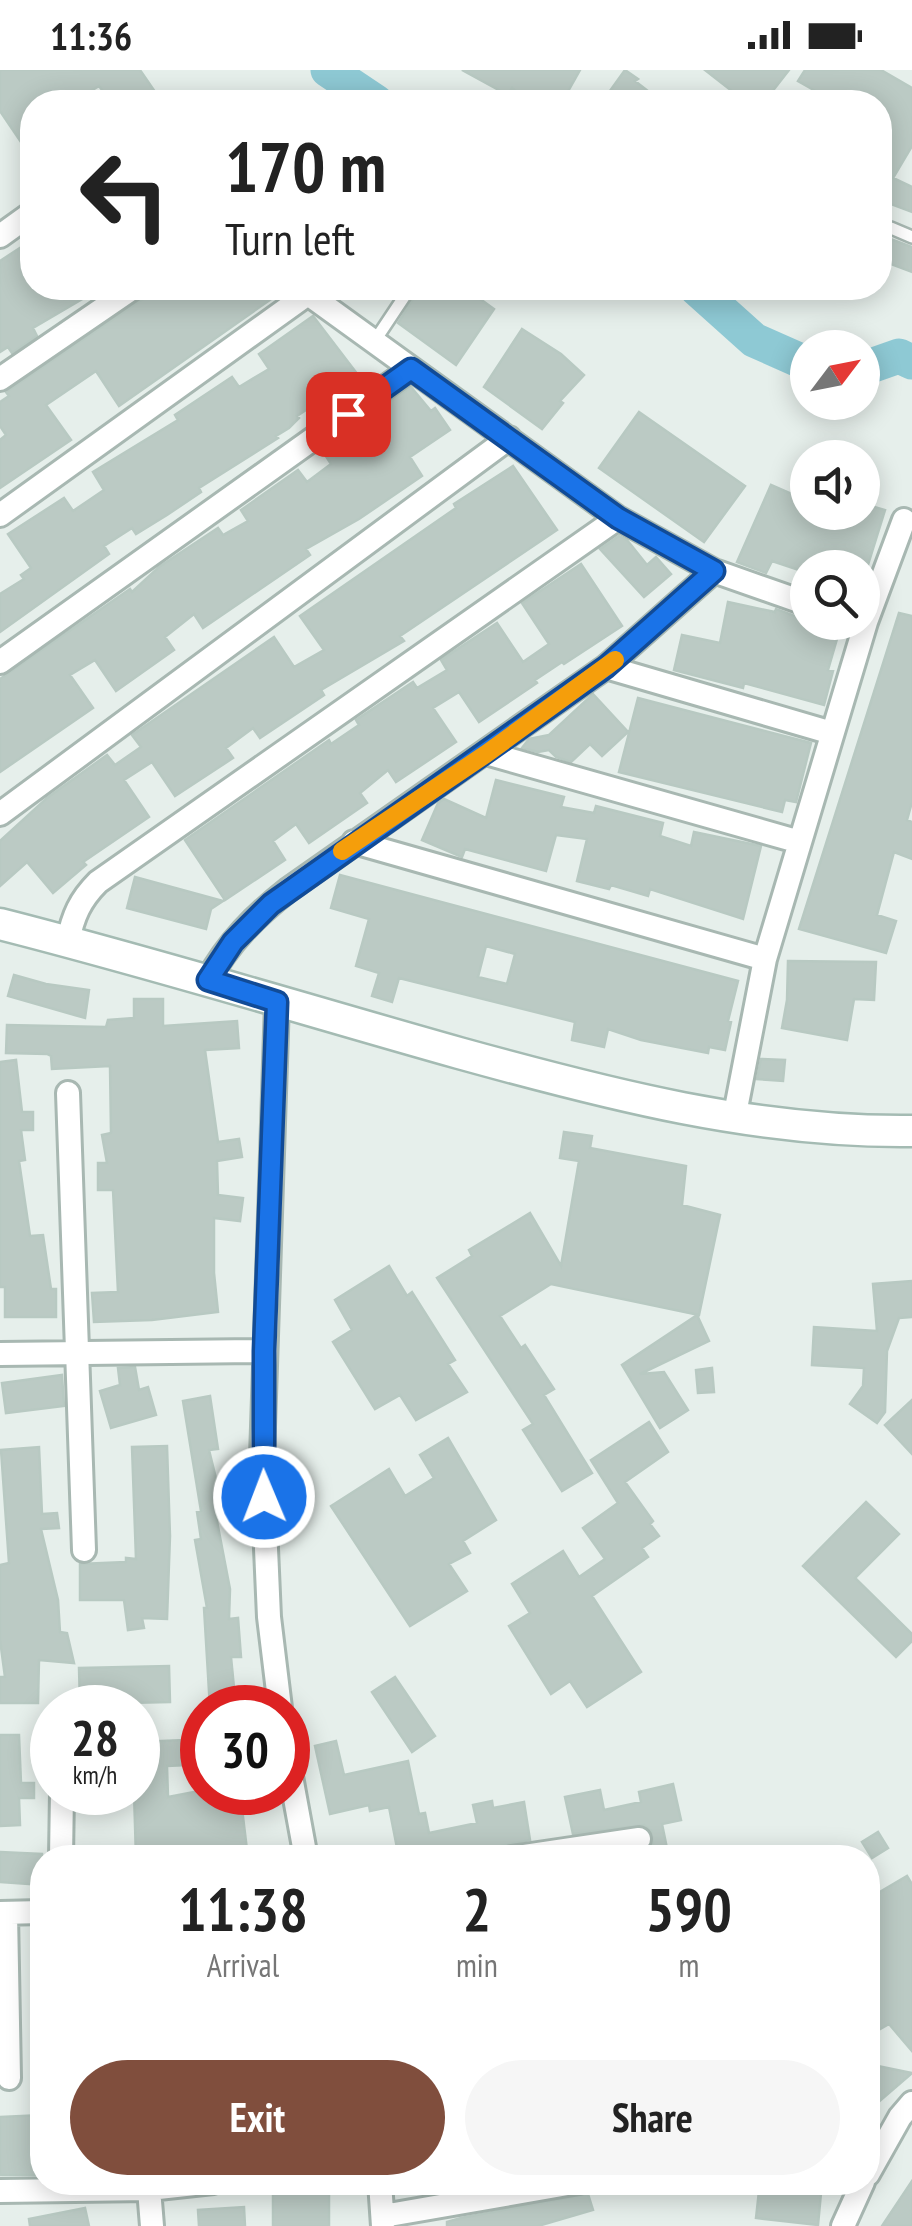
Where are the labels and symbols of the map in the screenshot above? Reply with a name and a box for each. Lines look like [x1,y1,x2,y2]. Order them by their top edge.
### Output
north arrow [790,330,880,420]
pin [306,372,391,457]
position arrow [212,1445,316,1549]
speed limit sign: 30 [180,1685,310,1815]

